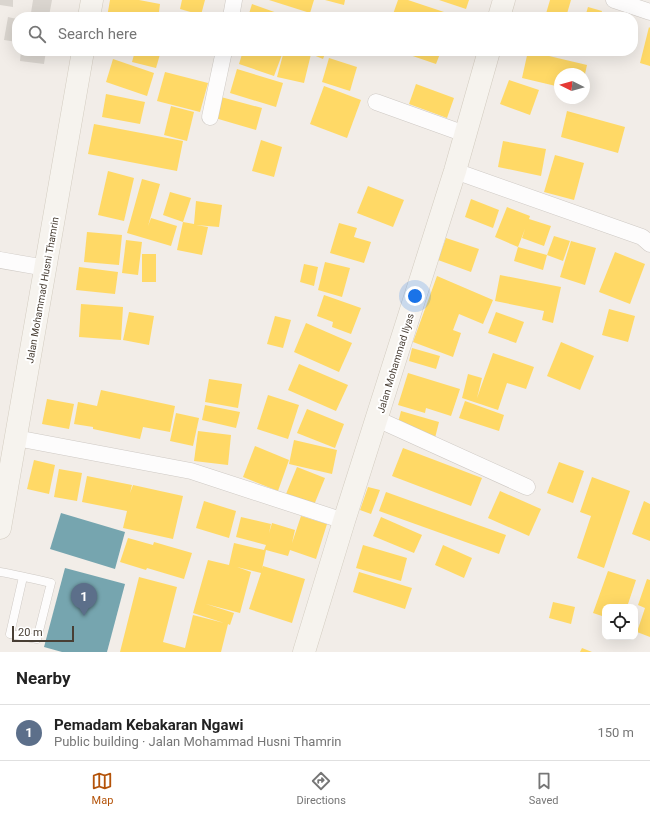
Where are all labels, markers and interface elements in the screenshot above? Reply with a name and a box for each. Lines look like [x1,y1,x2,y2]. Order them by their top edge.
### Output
search box [12,12,638,56]
icon: search [26,23,48,45]
text: Search here [58,25,137,43]
north arrow [554,68,590,104]
street label: Jalan Mohammad Husni Thamrin [24,216,61,364]
your location [405,286,425,306]
street label: Jalan Mohammad Ilyas [375,312,416,414]
pin: 1 [71,583,97,616]
map controls [602,604,638,640]
button: locate [602,604,638,640]
scale bar [12,624,74,643]
text: 20 m [18,626,43,639]
text: Nearby [16,668,71,688]
text: Pemadam Kebakaran Ngawi [54,716,243,734]
text: 1 [25,725,33,740]
text: 150 m [597,725,634,740]
text: Public building · Jalan Mohammad Husni Thamrin [54,734,342,749]
tab: Map [91,770,113,807]
tab: Directions [296,770,346,807]
tab: Saved [529,770,559,807]

